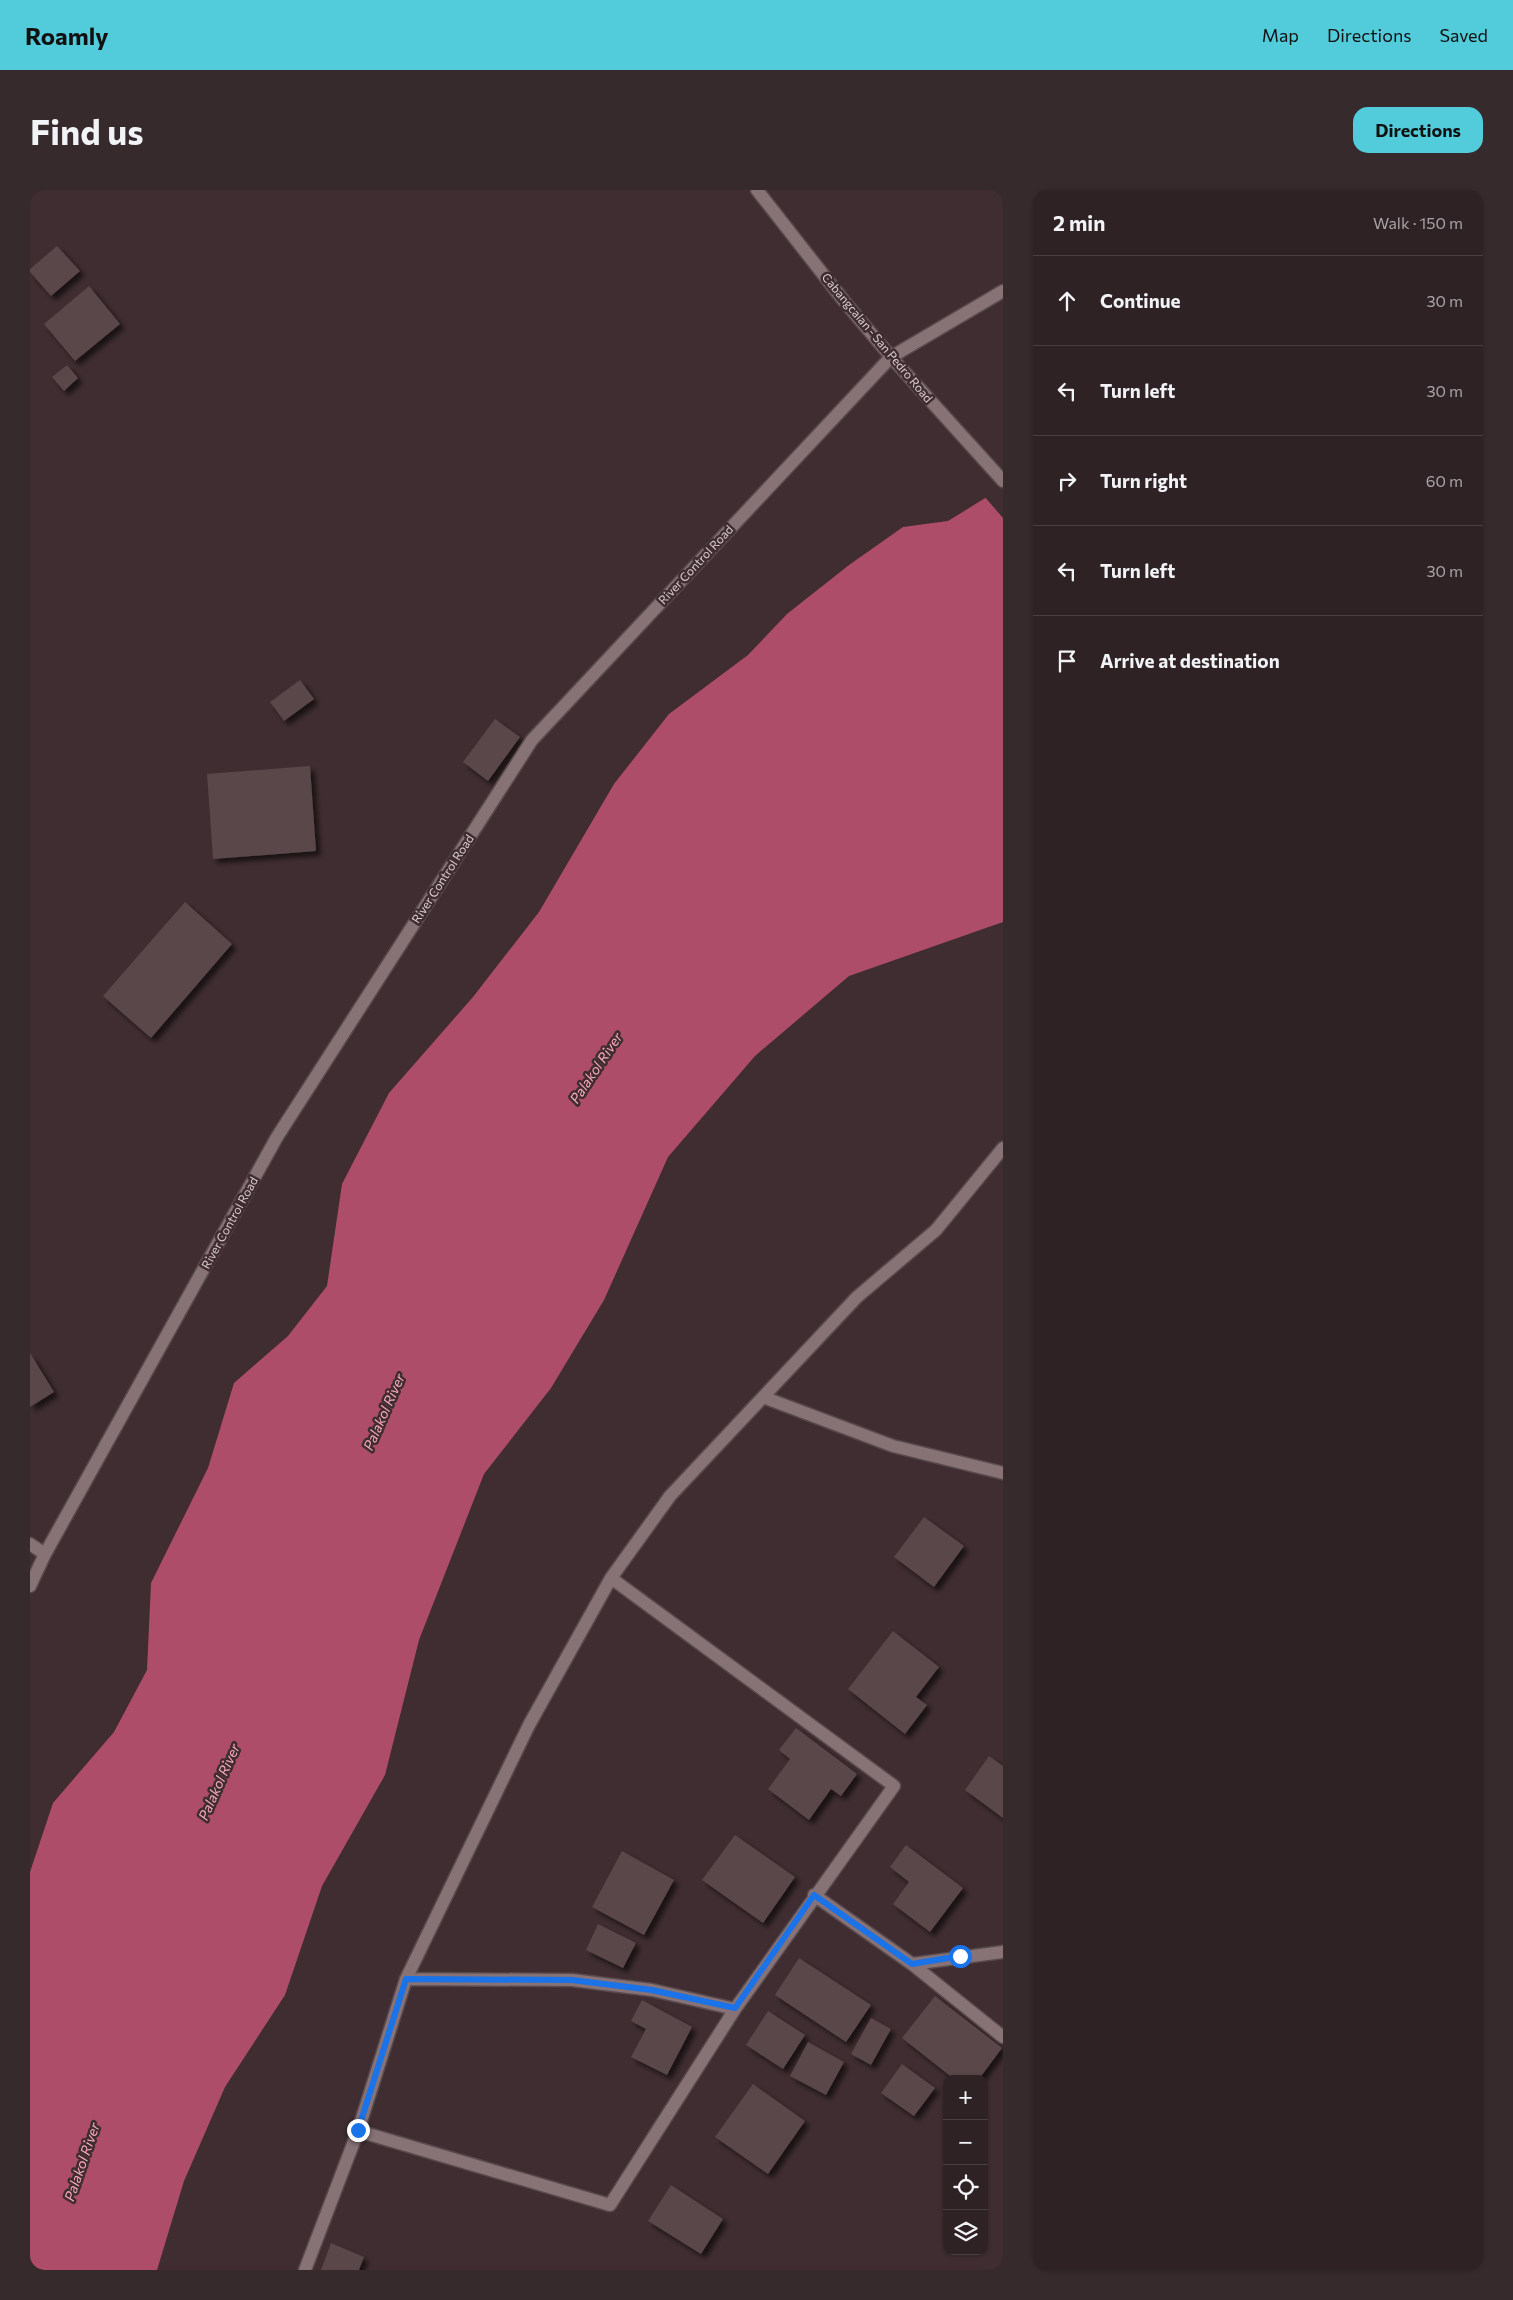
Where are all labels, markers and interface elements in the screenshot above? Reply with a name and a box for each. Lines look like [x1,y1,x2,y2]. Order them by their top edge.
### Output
text: Roamly [25,21,108,50]
text: Map [1262,24,1299,46]
text: Directions [1327,24,1411,46]
text: Saved [1439,24,1488,46]
button: Directions [1353,107,1483,153]
text: Find us [30,109,144,152]
text: 2 min [1053,210,1105,235]
text: Walk · 150 m [1373,213,1463,232]
street label: Cabangcalan - San Pedro Road [820,270,936,405]
icon: ahead [1053,287,1081,315]
text: Continue [1100,289,1180,312]
text: 30 m [1426,291,1463,310]
icon: left [1053,377,1081,405]
text: Turn left [1100,379,1175,402]
text: 30 m [1426,381,1463,400]
icon: right [1053,467,1081,495]
text: Turn right [1100,469,1187,492]
text: 60 m [1426,471,1463,490]
street label: River Control Road [655,522,735,607]
icon: left [1053,557,1081,585]
text: Turn left [1100,559,1175,582]
text: 30 m [1426,561,1463,580]
icon: arrive [1053,647,1081,675]
text: Arrive at destination [1100,649,1280,672]
street label: River Control Road [408,831,476,925]
water label: Palakol River [566,1029,626,1106]
street label: River Control Road [198,1174,260,1271]
water label: Palakol River [359,1371,408,1453]
water label: Palakol River [194,1741,243,1823]
route start [949,1945,972,1968]
map controls [943,2075,988,2255]
button: + [943,2075,988,2120]
route end [347,2119,370,2142]
water label: Palakol River [60,2120,103,2203]
button: − [943,2120,988,2165]
button: locate [943,2165,988,2210]
button: layers [943,2210,988,2255]

